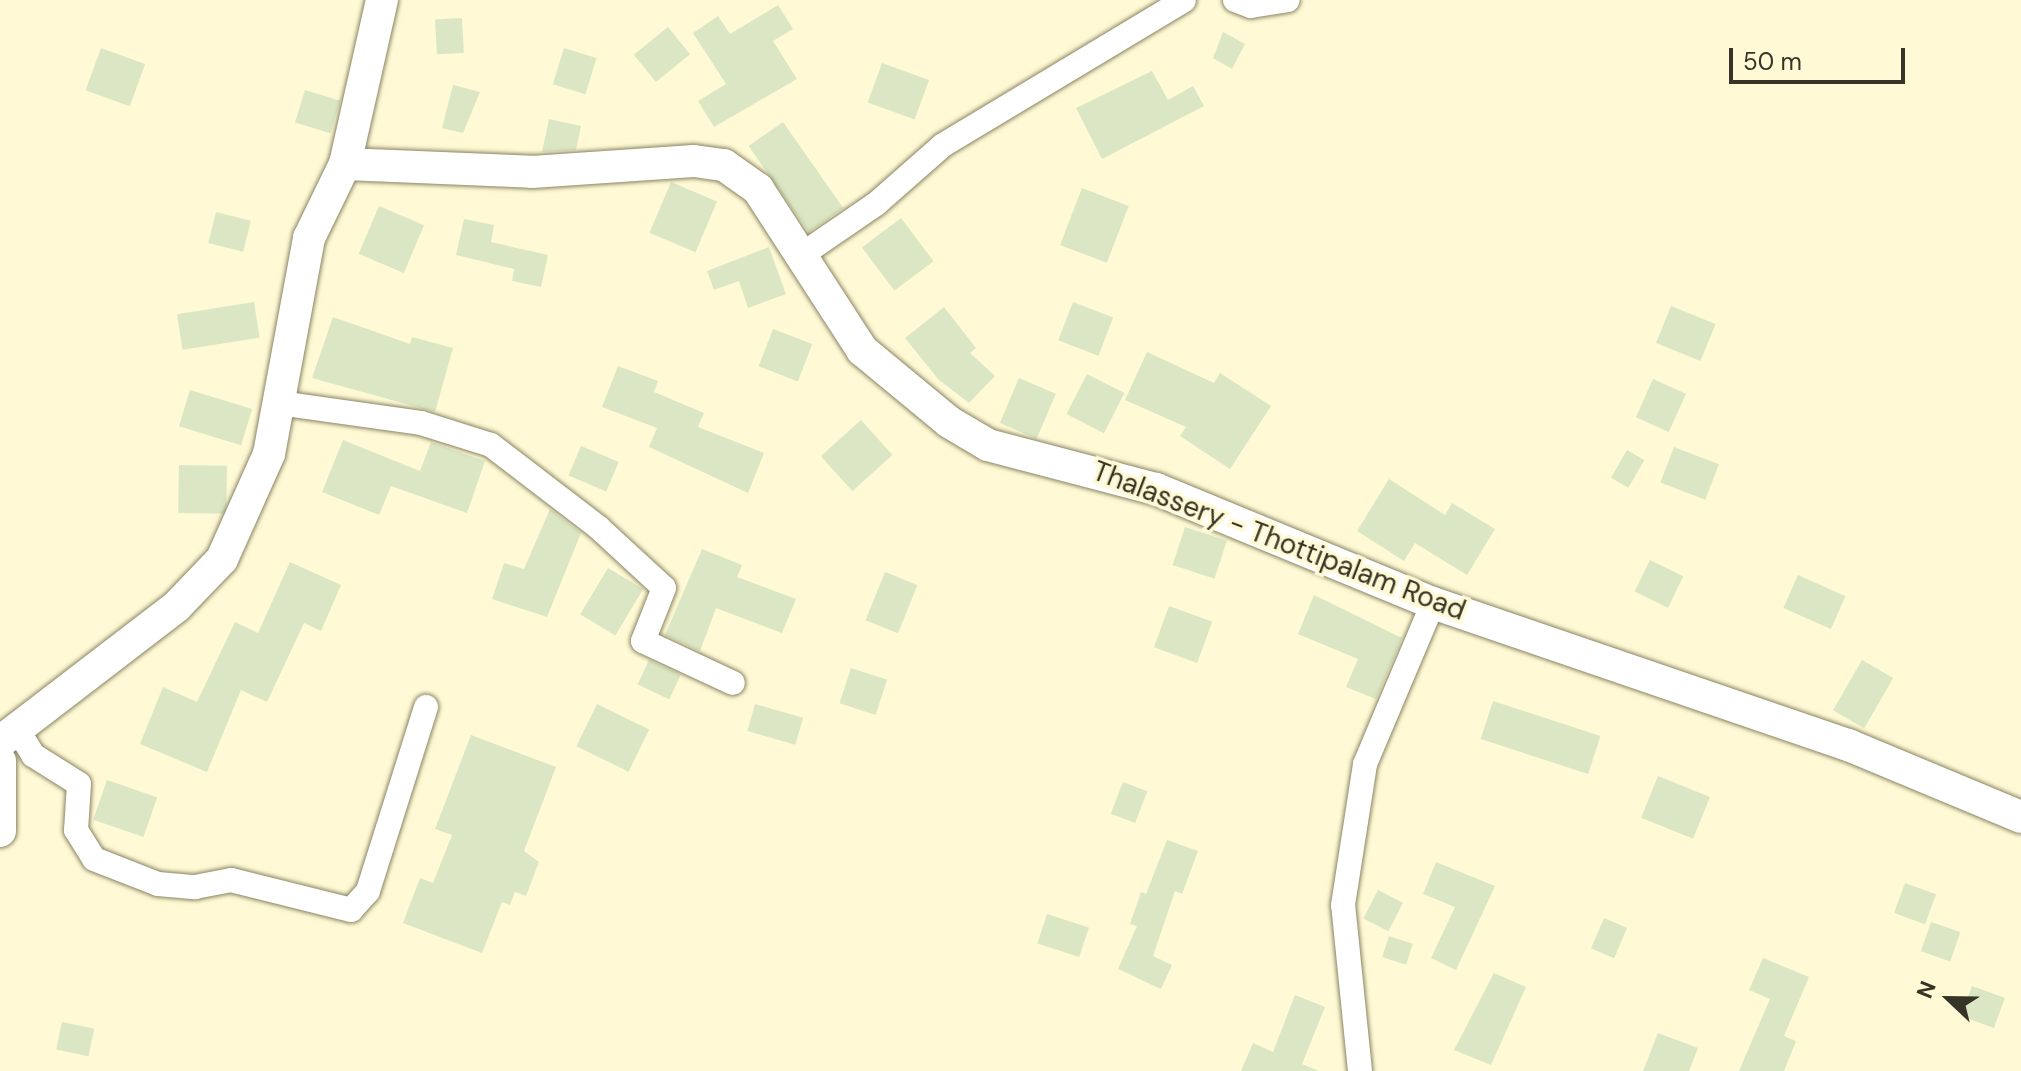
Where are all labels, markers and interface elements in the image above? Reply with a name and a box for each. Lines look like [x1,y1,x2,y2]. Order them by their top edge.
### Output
scale bar [1733,32,1909,82]
text: 50 m [1743,46,1802,77]
street label: Thalassery - Thottipalam Road [1088,454,1470,628]
north arrow [1909,959,1989,1039]
text: N [1910,977,1943,1003]

